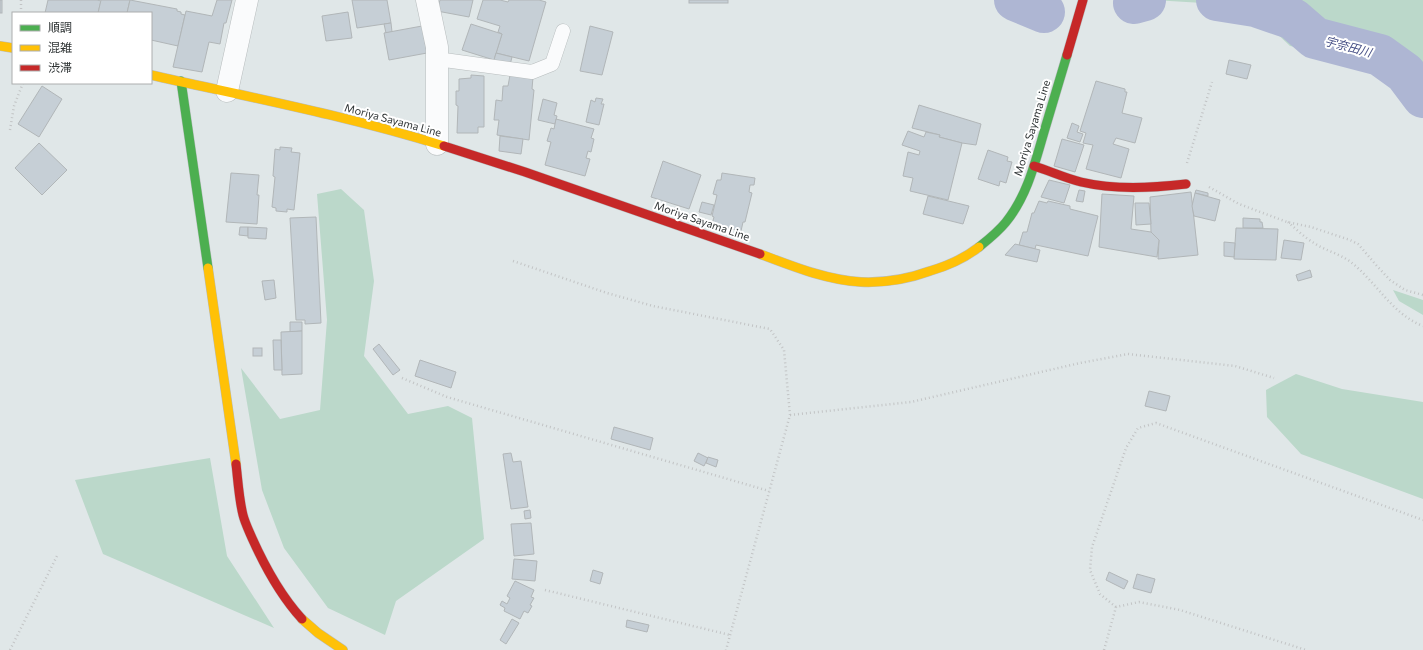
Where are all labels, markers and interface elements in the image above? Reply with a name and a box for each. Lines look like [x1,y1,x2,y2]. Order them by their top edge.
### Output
legend [12,12,152,84]
text: 順調 [48,20,72,34]
water label: 宇奈田川 [1323,33,1375,60]
text: 混雑 [48,40,72,54]
text: 渋滞 [48,60,72,74]
street label: Moriya Sayama Line [1011,78,1052,177]
street label: Moriya Sayama Line [343,100,443,139]
street label: Moriya Sayama Line [653,198,752,243]

